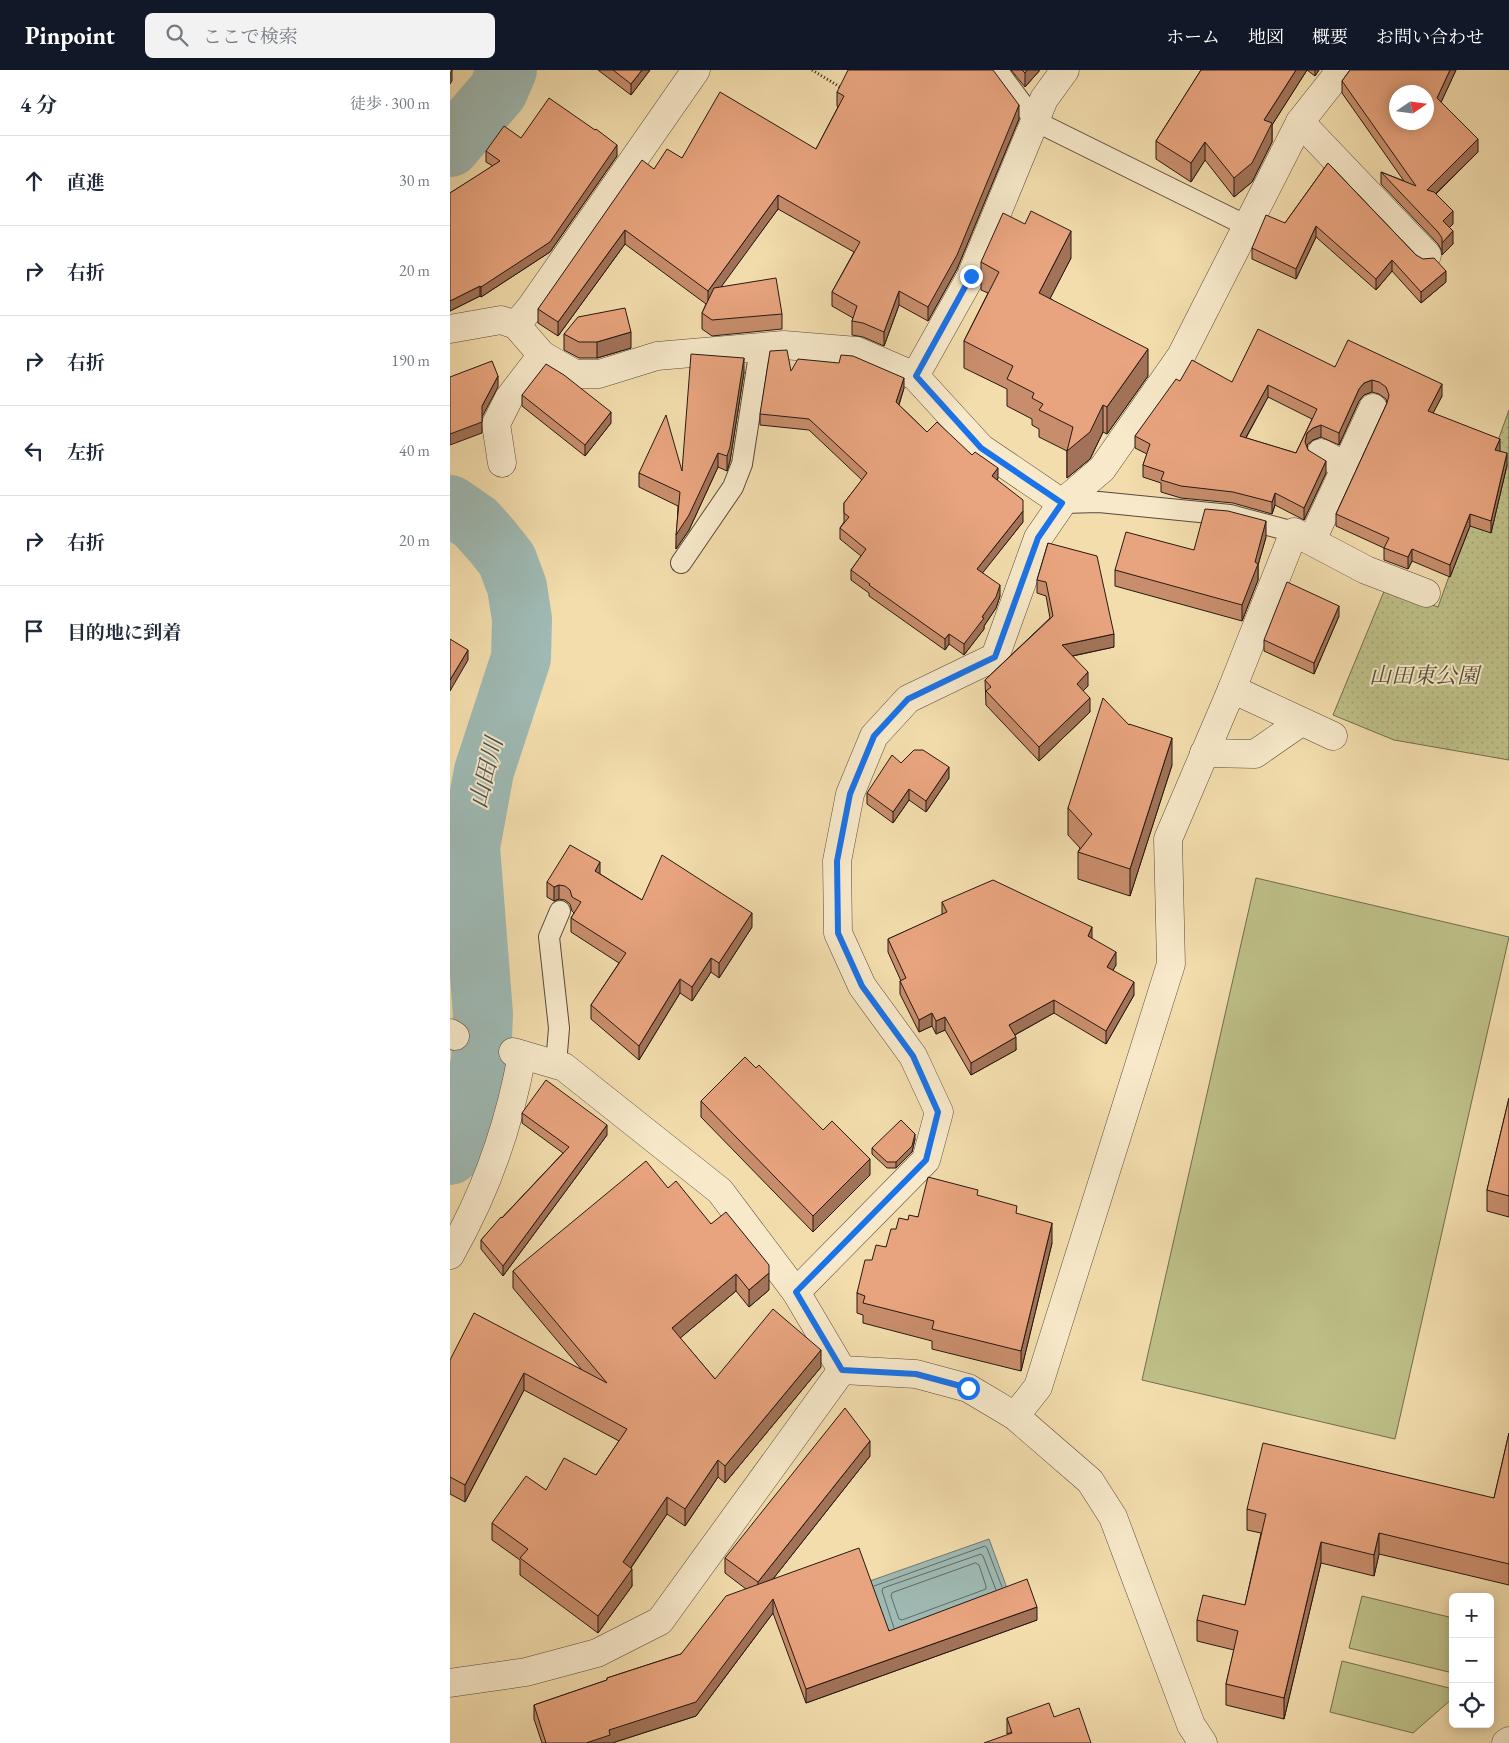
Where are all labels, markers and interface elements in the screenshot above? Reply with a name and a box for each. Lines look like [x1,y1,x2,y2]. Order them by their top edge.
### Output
search box [145,13,495,58]
text: Pinpoint [25,20,115,51]
icon: search [163,21,191,49]
text: ここで検索 [203,24,298,49]
text: ホーム [1166,25,1220,48]
text: 地図 [1248,25,1284,48]
text: 概要 [1312,25,1348,48]
text: お問い合わせ [1376,25,1484,48]
north arrow [1389,85,1434,130]
text: 4 分 [20,91,57,118]
text: 徒歩 · 300 m [350,93,430,114]
icon: ahead [20,167,48,195]
text: 直進 [67,170,105,195]
text: 30 m [399,170,430,191]
icon: right [20,257,48,285]
text: 右折 [67,260,105,285]
text: 20 m [399,260,430,281]
route end [960,265,983,288]
icon: right [20,347,48,375]
text: 右折 [67,350,105,375]
text: 190 m [391,350,430,371]
icon: left [20,437,48,465]
text: 左折 [67,440,105,465]
text: 40 m [399,440,430,461]
icon: right [20,527,48,555]
text: 右折 [67,530,105,555]
text: 20 m [399,530,430,551]
icon: arrive [20,617,48,645]
text: 目的地に到着 [67,620,181,645]
park label: 山田東公園 [1369,661,1482,690]
water label: 山田川 [462,731,510,812]
route start [957,1377,980,1400]
map controls [1449,1593,1494,1728]
button: + [1449,1593,1494,1638]
button: − [1449,1638,1494,1683]
button: locate [1449,1683,1494,1728]

